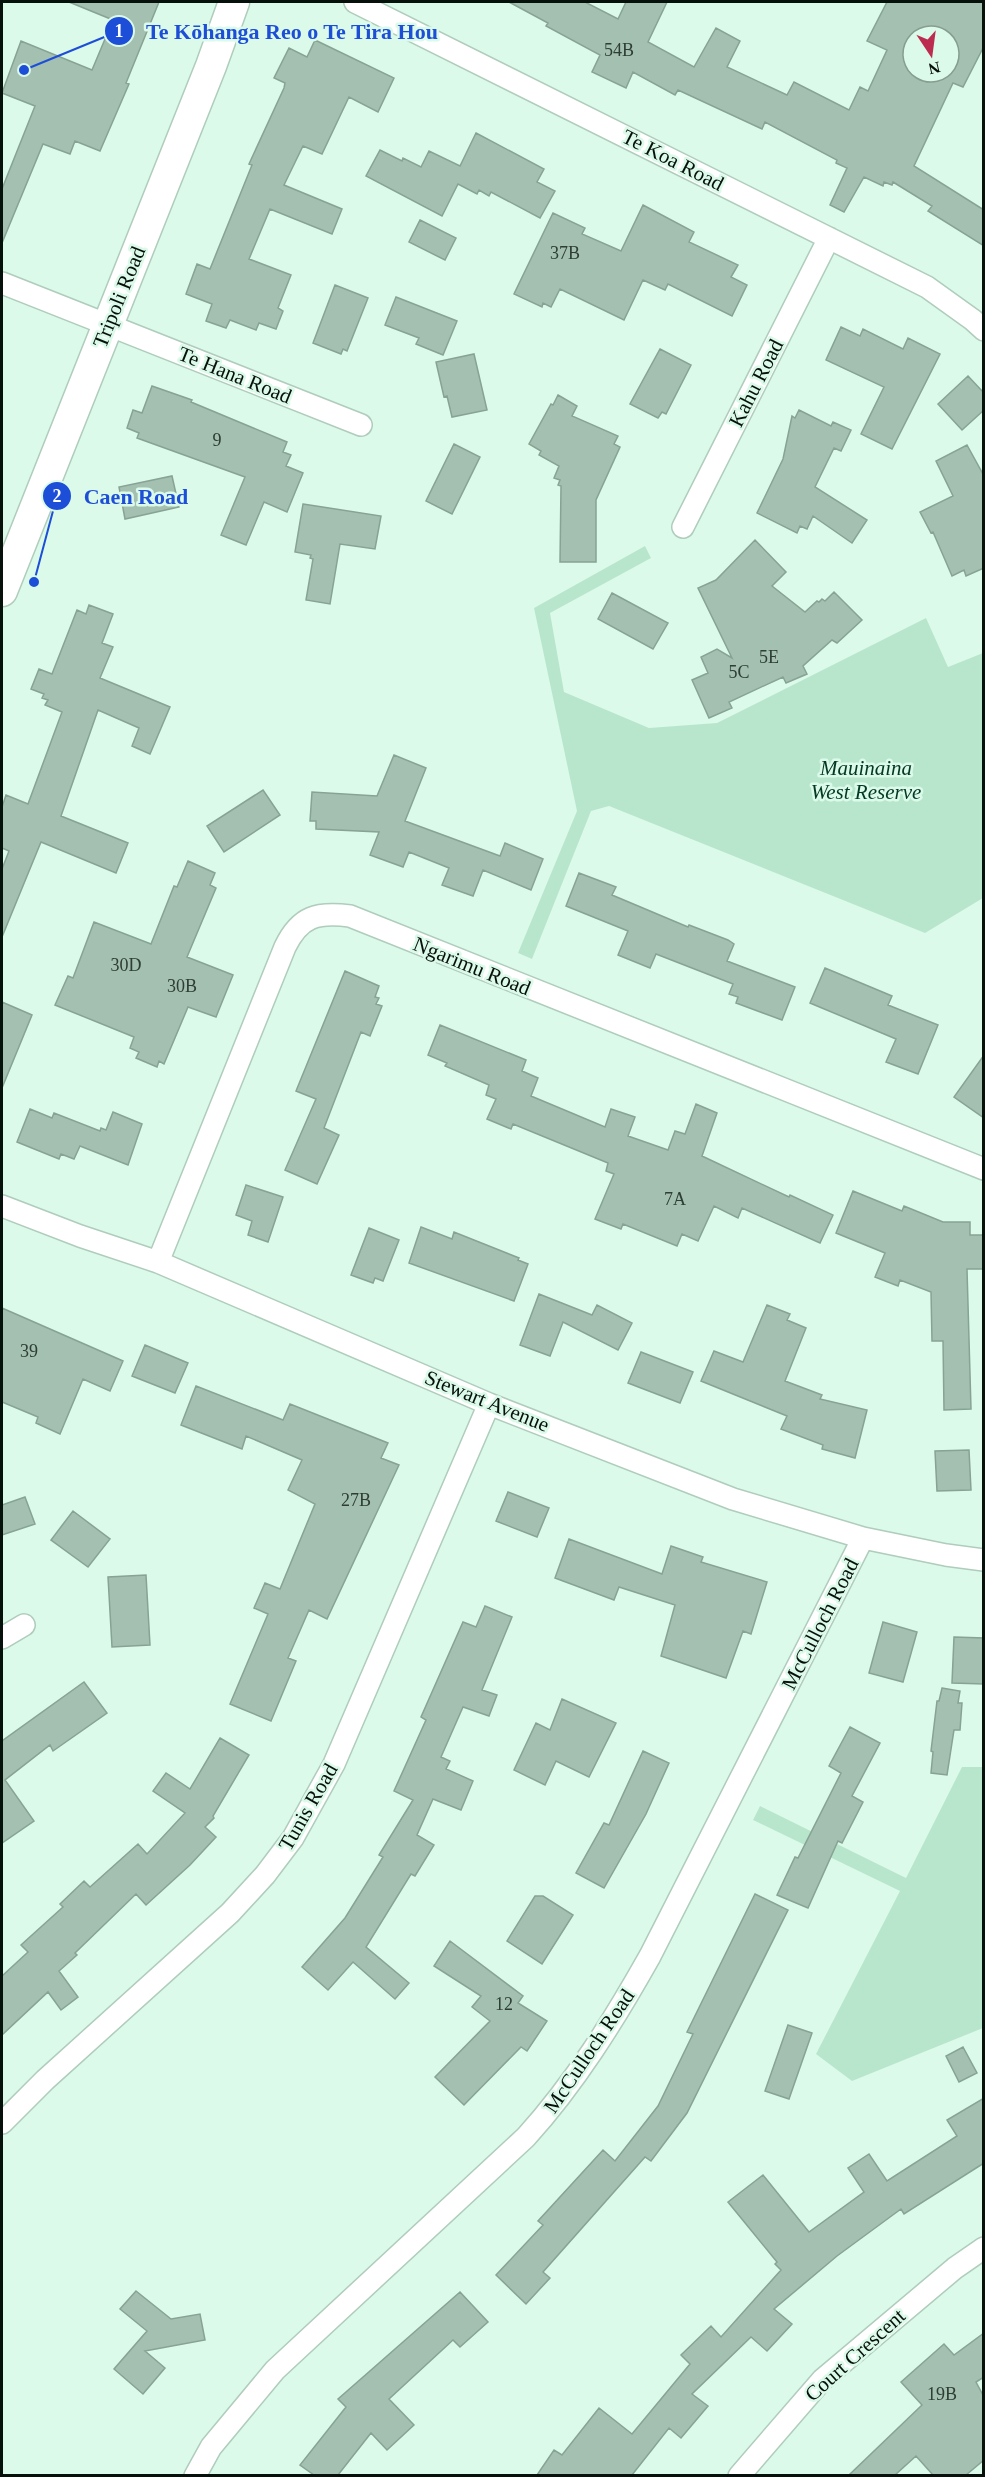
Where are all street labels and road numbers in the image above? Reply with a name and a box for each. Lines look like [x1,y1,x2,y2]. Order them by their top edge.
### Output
street label: Te Koa Road [618,124,728,196]
street label: Tripoli Road [88,242,150,351]
street label: Kahu Road [724,335,788,431]
street label: Te Hana Road [175,341,295,409]
street label: Ngarimu Road [410,932,535,1001]
street label: Stewart Avenue [421,1365,553,1437]
street label: McCulloch Road [777,1554,864,1694]
street label: Tunis Road [273,1759,343,1855]
street label: McCulloch Road [539,1984,640,2117]
street label: Court Crescent [800,2304,910,2406]

